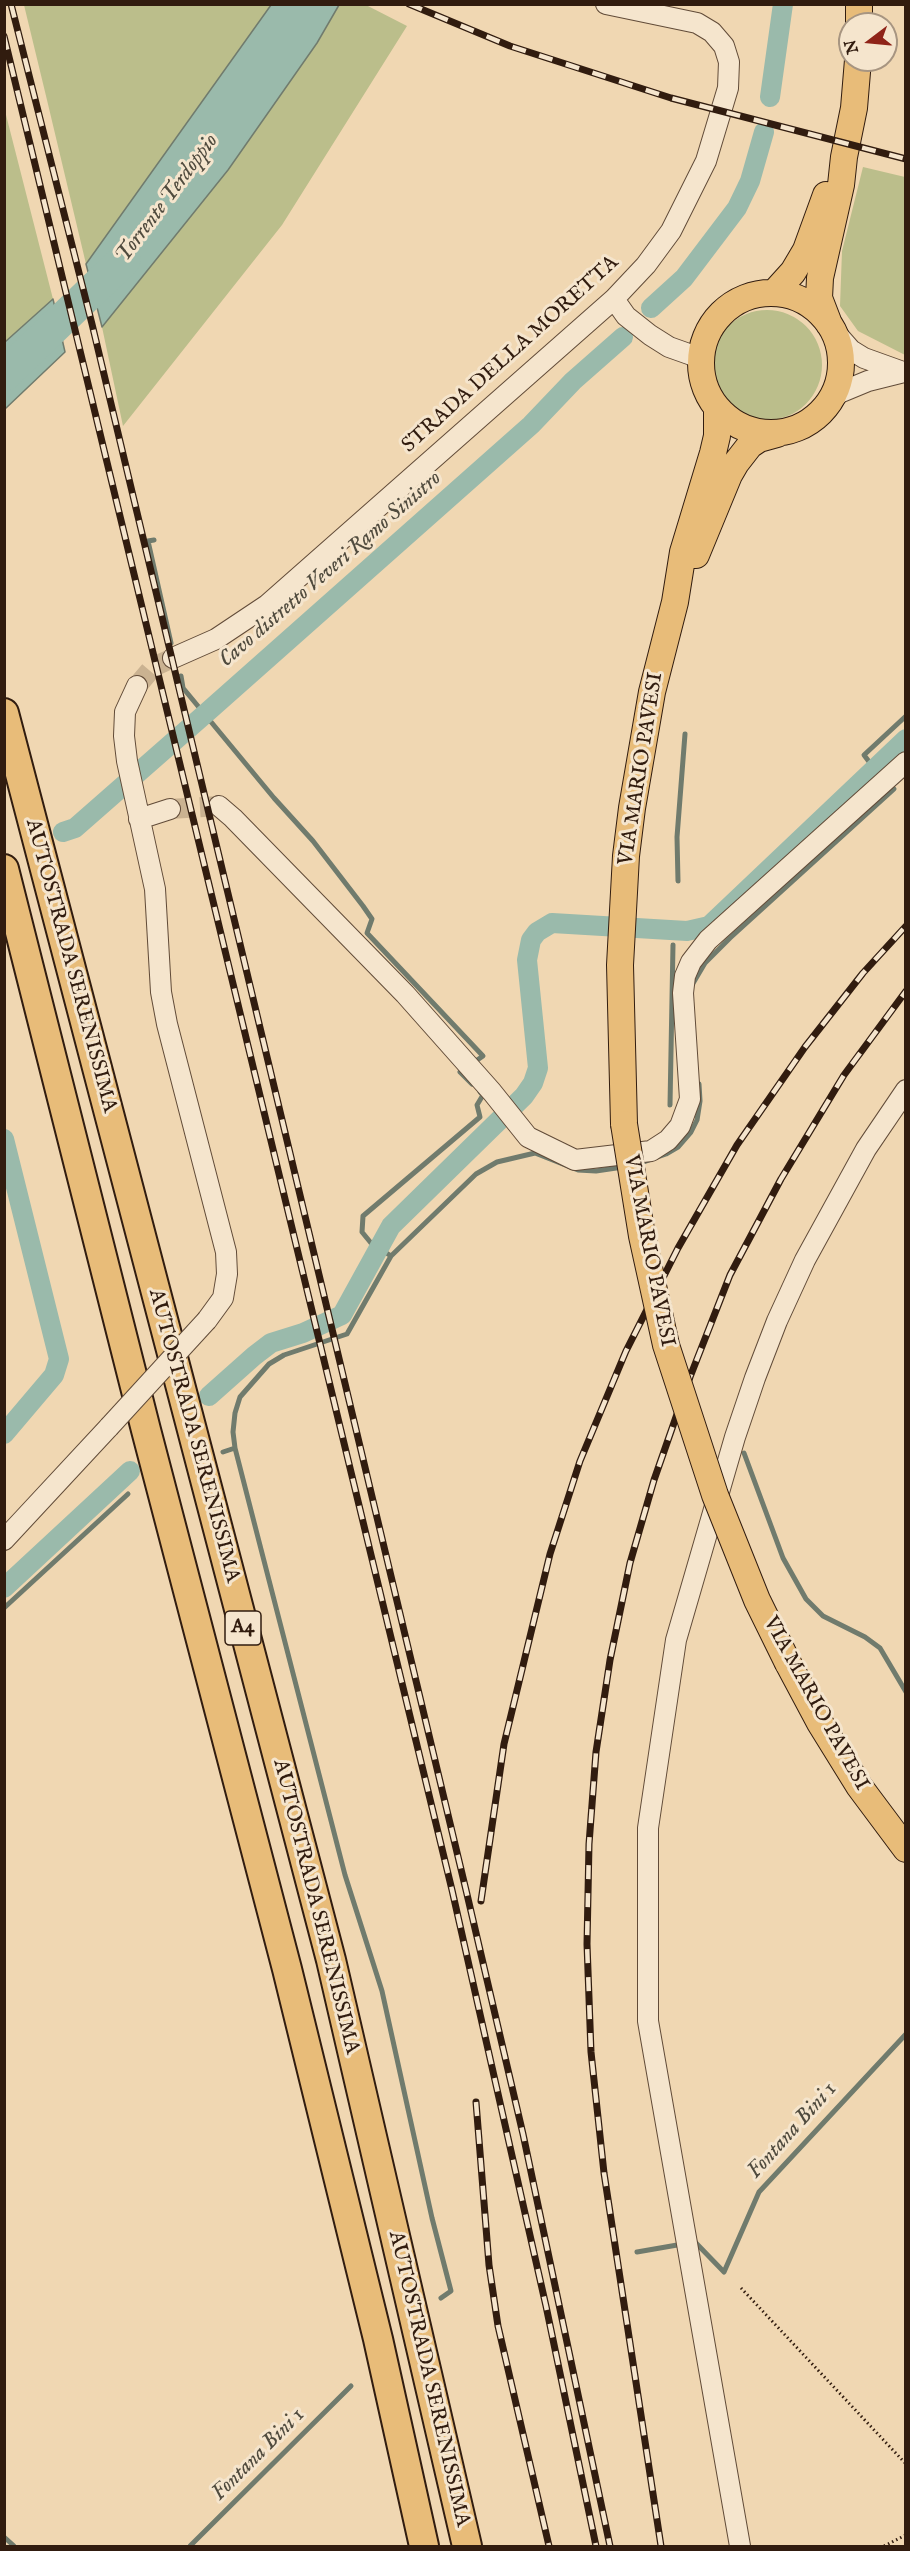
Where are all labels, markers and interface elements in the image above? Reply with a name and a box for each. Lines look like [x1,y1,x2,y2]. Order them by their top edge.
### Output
north arrow [838,12,898,72]
text: N [841,37,864,56]
water label: Torrente Terdoppio [111,129,225,269]
street label: STRADA DELLA MORETTA [397,251,625,459]
water label: Cavo distretto Veveri Ramo Sinistro [214,466,448,674]
street label: VIA MARIO PAVESI [614,671,670,867]
street label: AUTOSTRADA SERENISSIMA [19,816,121,1116]
street label: VIA MARIO PAVESI [617,1153,679,1349]
street label: AUTOSTRADA SERENISSIMA [142,1286,244,1586]
road number: A4 [225,1611,261,1645]
street label: VIA MARIO PAVESI [757,1613,873,1795]
street label: AUTOSTRADA SERENISSIMA [266,1757,364,2057]
water label: Fontana Bini 1 [743,2077,843,2185]
street label: AUTOSTRADA SERENISSIMA [382,2229,474,2529]
water label: Fontana Bini 1 [207,2403,311,2507]

